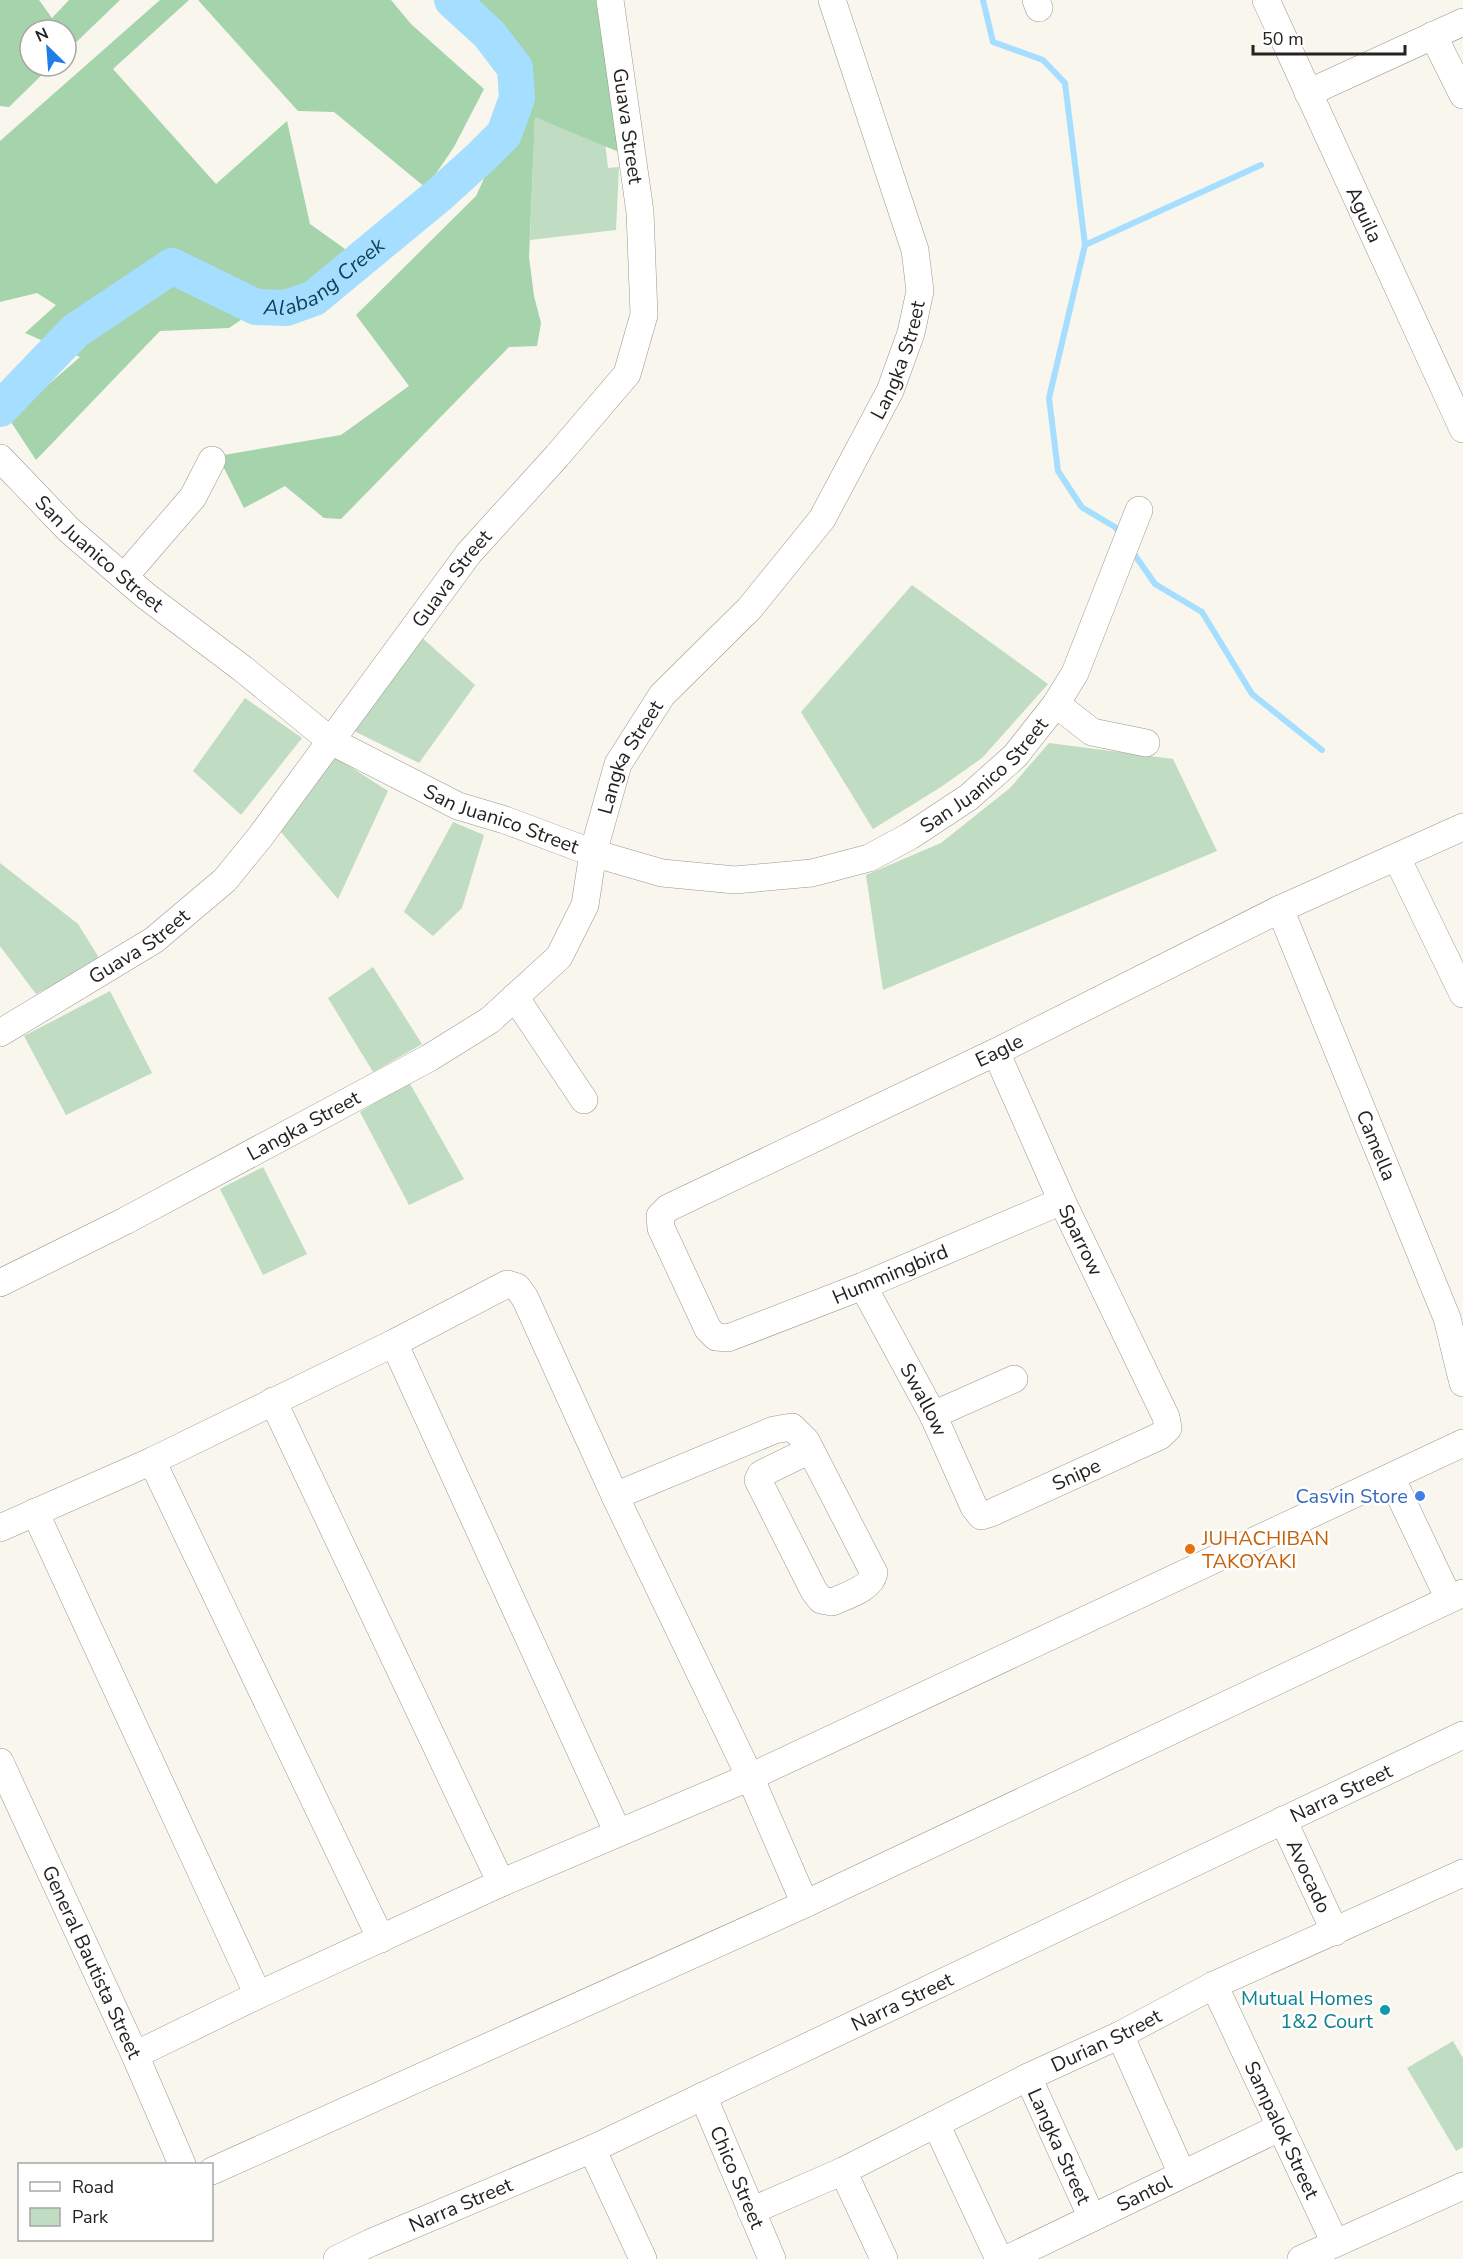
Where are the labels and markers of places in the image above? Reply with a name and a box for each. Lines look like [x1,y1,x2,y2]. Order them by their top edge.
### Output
place label: Casvin Store [1295,1483,1408,1510]
marker: Casvin Store [1413,1489,1427,1503]
place label: JUHACHIBAN TAKOYAKI [1201,1525,1329,1575]
marker: JUHACHIBAN TAKOYAKI [1183,1542,1197,1556]
place label: Mutual Homes 1&2 Court [1241,1985,1374,2035]
marker: Mutual Homes 1&2 Court [1378,2003,1392,2017]

